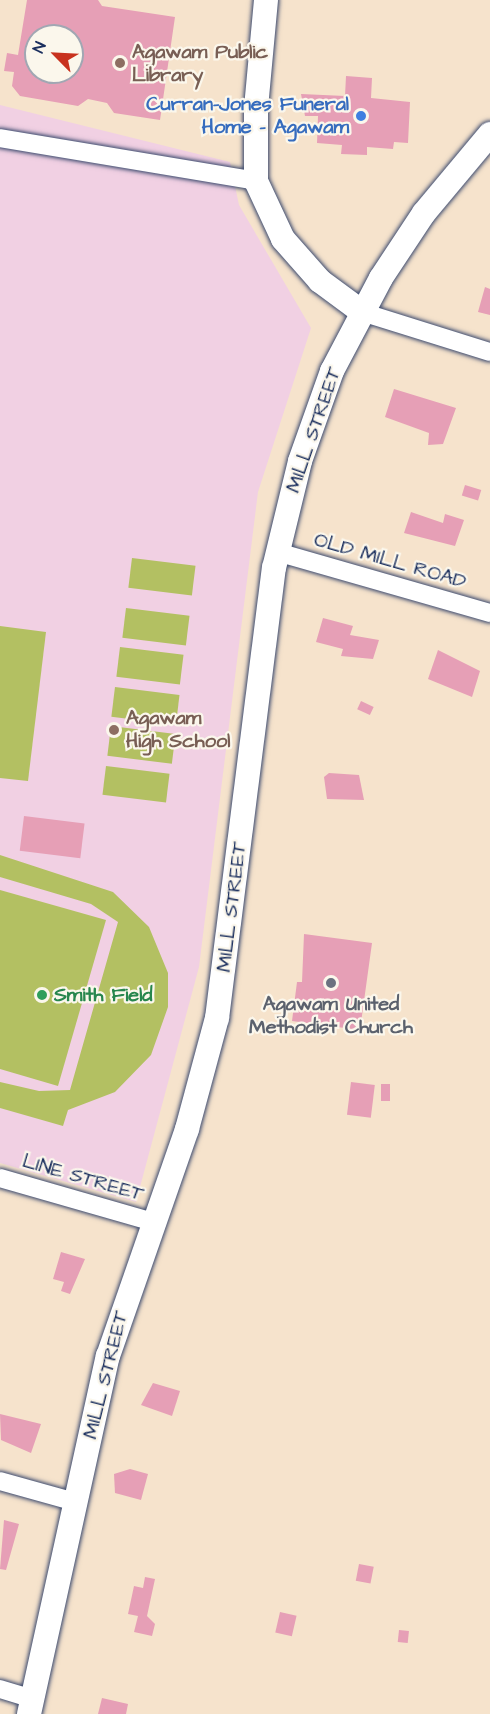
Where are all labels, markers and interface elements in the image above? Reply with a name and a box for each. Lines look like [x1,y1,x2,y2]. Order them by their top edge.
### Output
north arrow [24,24,84,84]
text: N [27,38,51,57]
place label: Agawam Public Library [132,40,268,87]
marker: Agawam Public Library [113,56,127,70]
place label: Curran-Jones Funeral Home - Agawam [146,92,349,139]
marker: Curran-Jones Funeral Home - Agawam [354,109,368,123]
street label: MILL STREET [281,364,347,496]
street label: OLD MILL ROAD [311,528,469,594]
place label: Agawam High School [126,706,230,753]
marker: Agawam High School [107,723,121,737]
street label: MILL STREET [212,841,252,973]
marker: Agawam United Methodist Church [324,976,338,990]
place label: Smith Field [54,983,153,1007]
marker: Smith Field [35,988,49,1002]
place label: Agawam United Methodist Church [249,993,413,1040]
street label: LINE STREET [20,1149,146,1207]
street label: MILL STREET [79,1309,133,1441]

